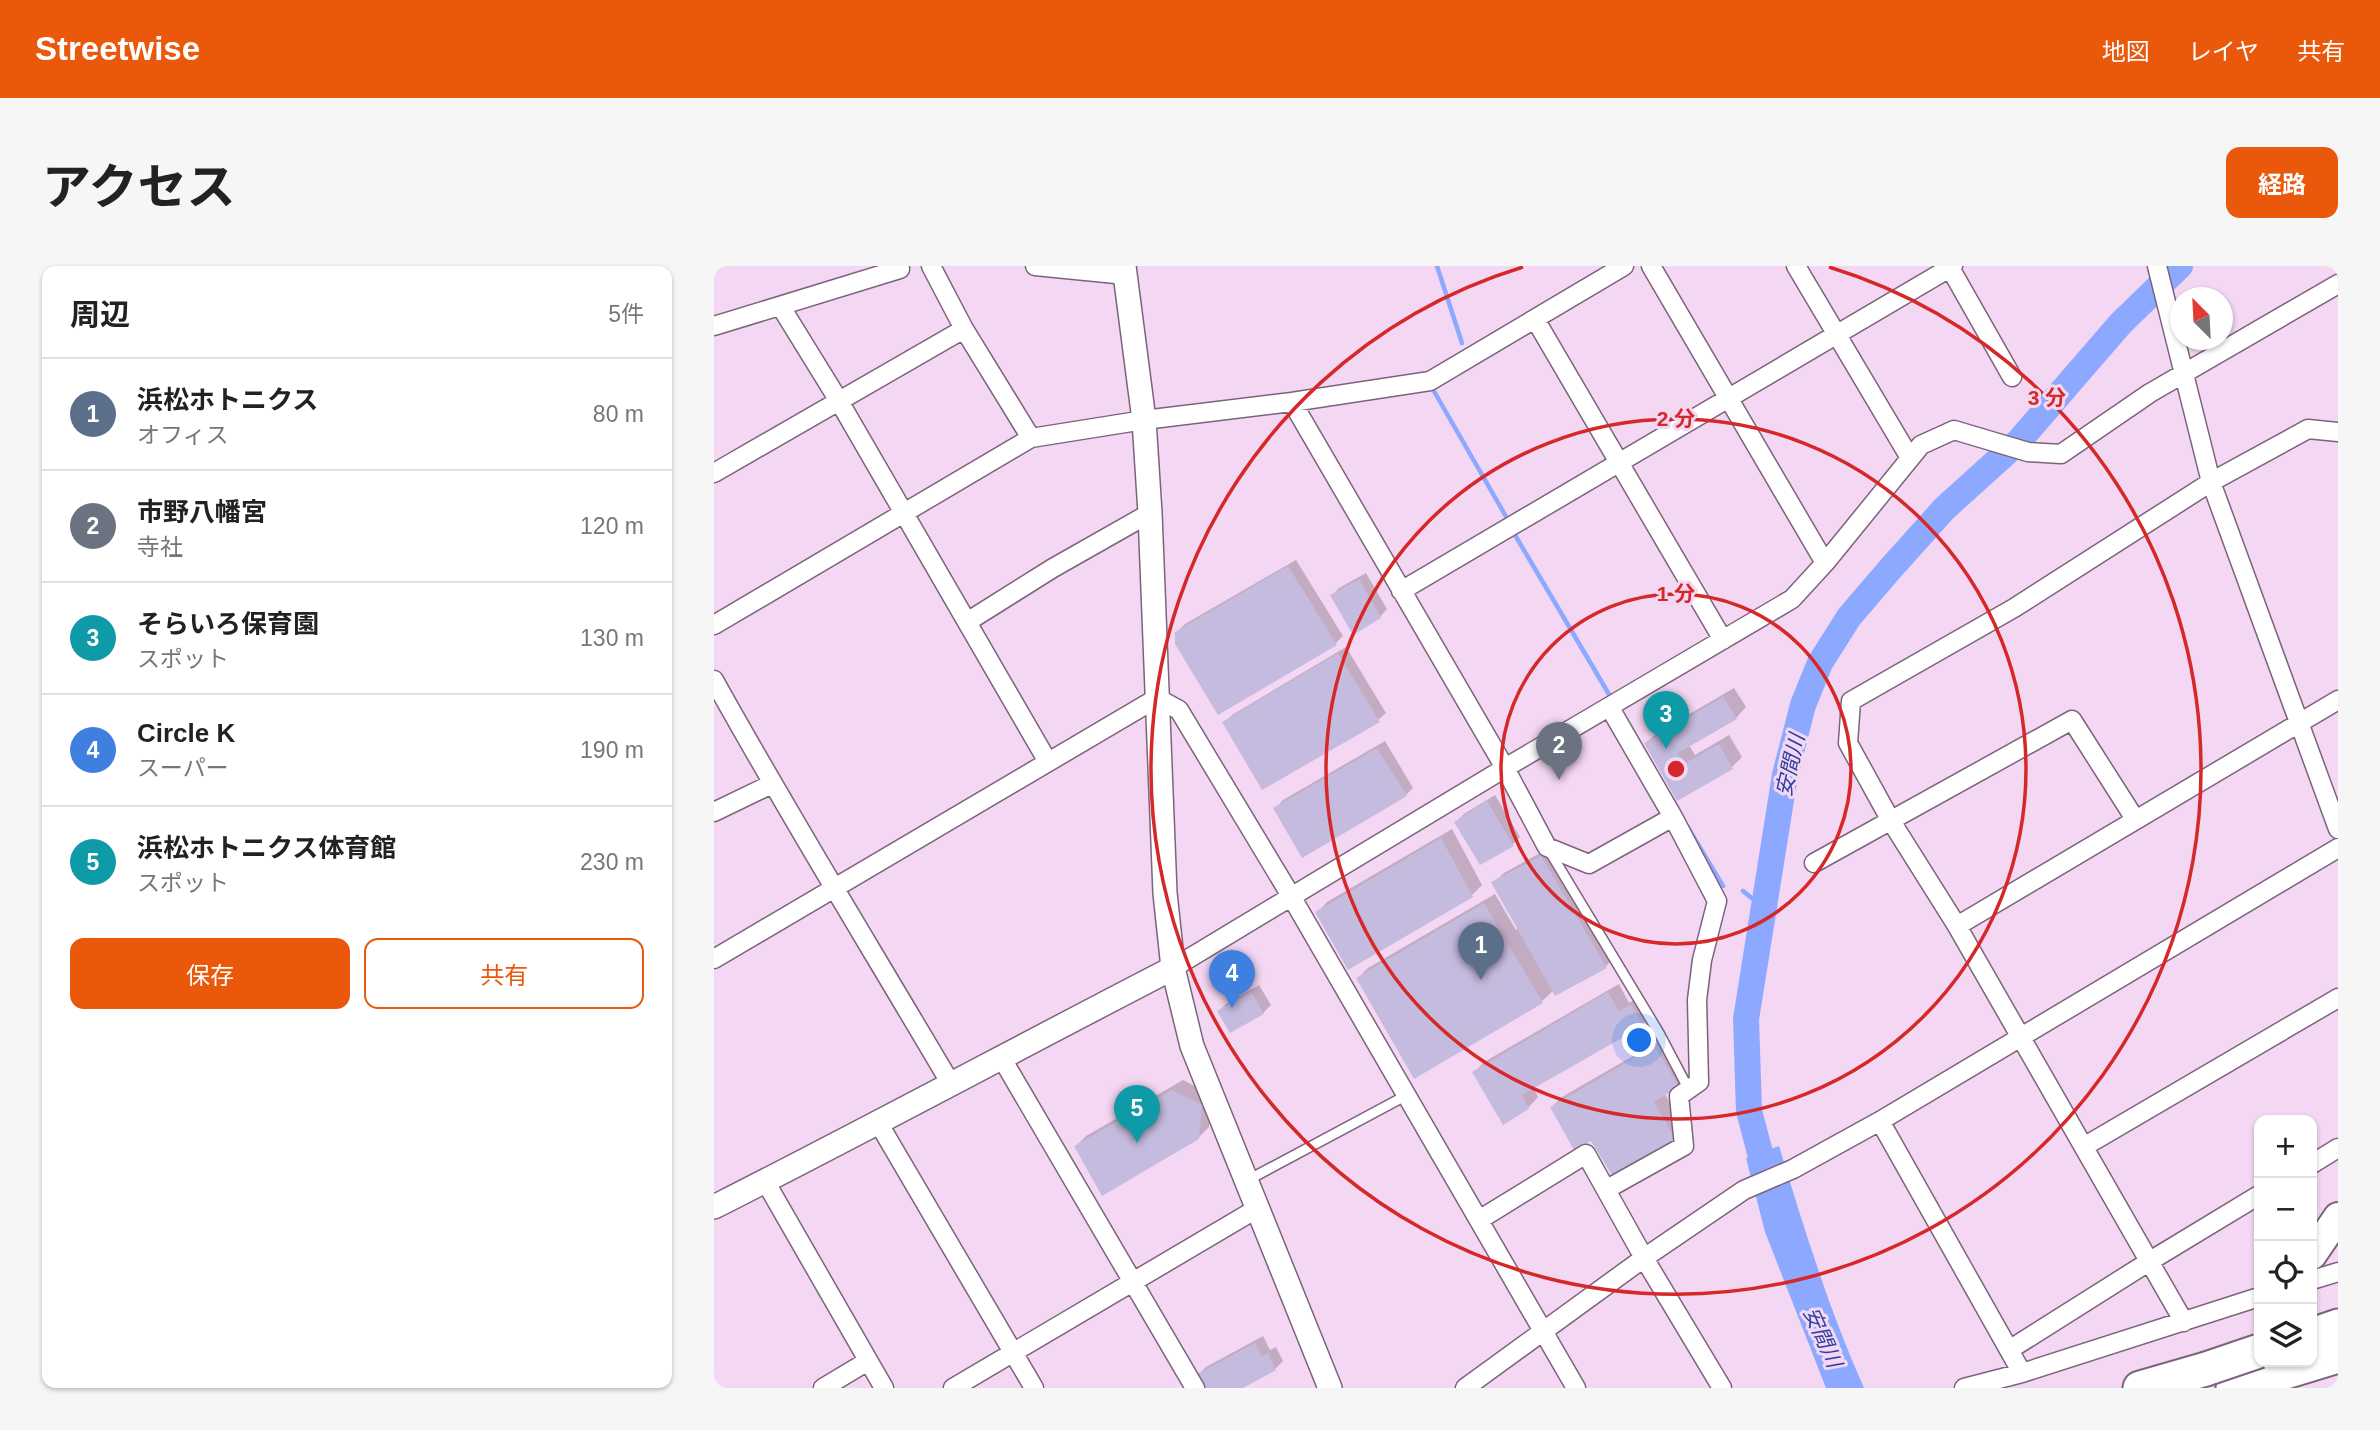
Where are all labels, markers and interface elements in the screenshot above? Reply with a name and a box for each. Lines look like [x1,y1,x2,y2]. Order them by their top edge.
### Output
text: Streetwise [35,30,200,67]
text: 地図 [2102,38,2150,65]
text: レイヤ [2188,38,2259,65]
text: 共有 [2297,38,2345,65]
button: 経路 [2226,147,2338,218]
text: アクセス [42,160,236,214]
north arrow [2170,287,2233,350]
text: 周辺 [70,298,130,331]
text: 5件 [608,301,644,327]
text: 浜松ホトニクス [137,385,318,415]
text: 3 分 [2028,386,2066,409]
text: 1 [87,401,99,427]
text: 80 m [593,401,644,427]
text: 2 分 [1657,407,1695,430]
text: オフィス [137,422,229,448]
text: 市野八幡宮 [137,497,267,527]
text: 2 [87,513,99,539]
text: 120 m [580,513,644,539]
text: 寺社 [137,534,183,560]
text: 1 分 [1657,582,1695,605]
text: そらいろ保育園 [137,609,319,639]
text: 3 [87,625,99,651]
text: 130 m [580,625,644,651]
text: スポット [137,646,229,672]
pin: 3 [1643,691,1689,749]
text: Circle K [137,718,235,748]
pin: 2 [1536,722,1582,780]
water label: 安間川 [1772,730,1809,798]
text: 4 [87,737,99,763]
text: 190 m [580,737,644,763]
text: スーパー [137,755,229,781]
centre of rings [1664,757,1688,781]
text: 浜松ホトニクス体育館 [137,833,396,863]
text: 5 [87,849,99,875]
text: 230 m [580,849,644,875]
text: スポット [137,870,229,896]
pin: 1 [1458,922,1504,980]
button: 保存 [70,938,350,1009]
button: 共有 [364,938,644,1009]
pin: 4 [1209,950,1255,1008]
your location [1622,1023,1656,1057]
pin: 5 [1114,1085,1160,1143]
map controls [2254,1115,2317,1367]
button: + [2254,1115,2317,1178]
button: − [2254,1178,2317,1241]
button: locate [2254,1241,2317,1304]
water label: 安間川 [1800,1304,1847,1372]
button: layers [2254,1304,2317,1367]

